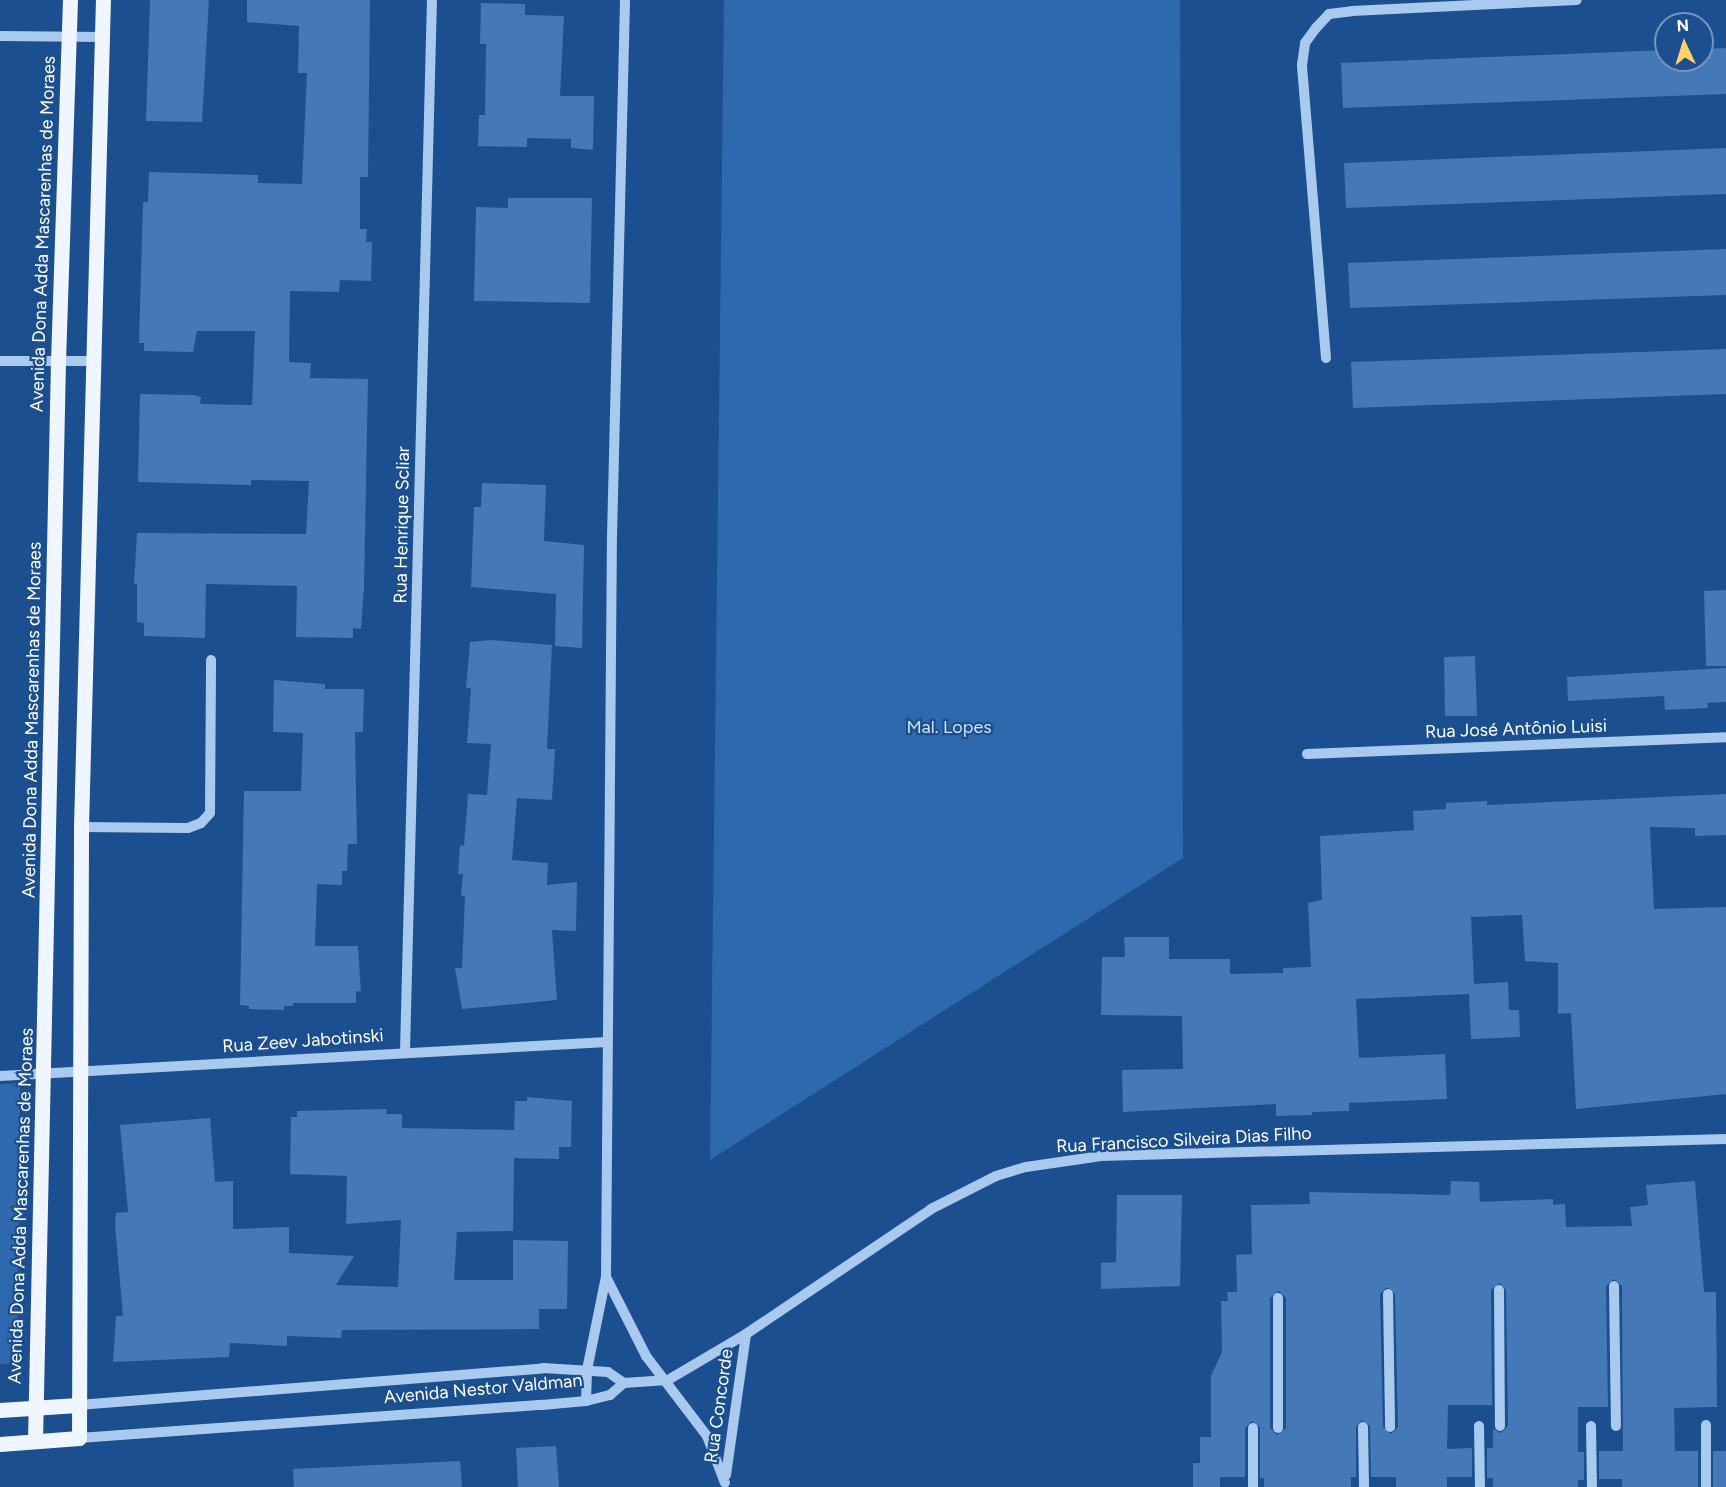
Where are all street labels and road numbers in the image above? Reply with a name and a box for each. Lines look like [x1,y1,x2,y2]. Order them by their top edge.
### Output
street label: Avenida Dona Adda Mascarenhas de Moraes [26,56,60,412]
street label: Rua Henrique Scliar [390,446,414,604]
street label: Avenida Dona Adda Mascarenhas de Moraes [18,542,46,898]
street label: Rua José Antônio Luisi [1425,715,1607,743]
street label: Rua Zeev Jabotinski [222,1025,384,1057]
street label: Avenida Dona Adda Mascarenhas de Moraes [4,1028,38,1384]
street label: Rua Francisco Silveira Dias Filho [1056,1123,1312,1157]
street label: Rua Concorde [700,1348,738,1464]
street label: Avenida Nestor Valdman [383,1370,583,1408]

